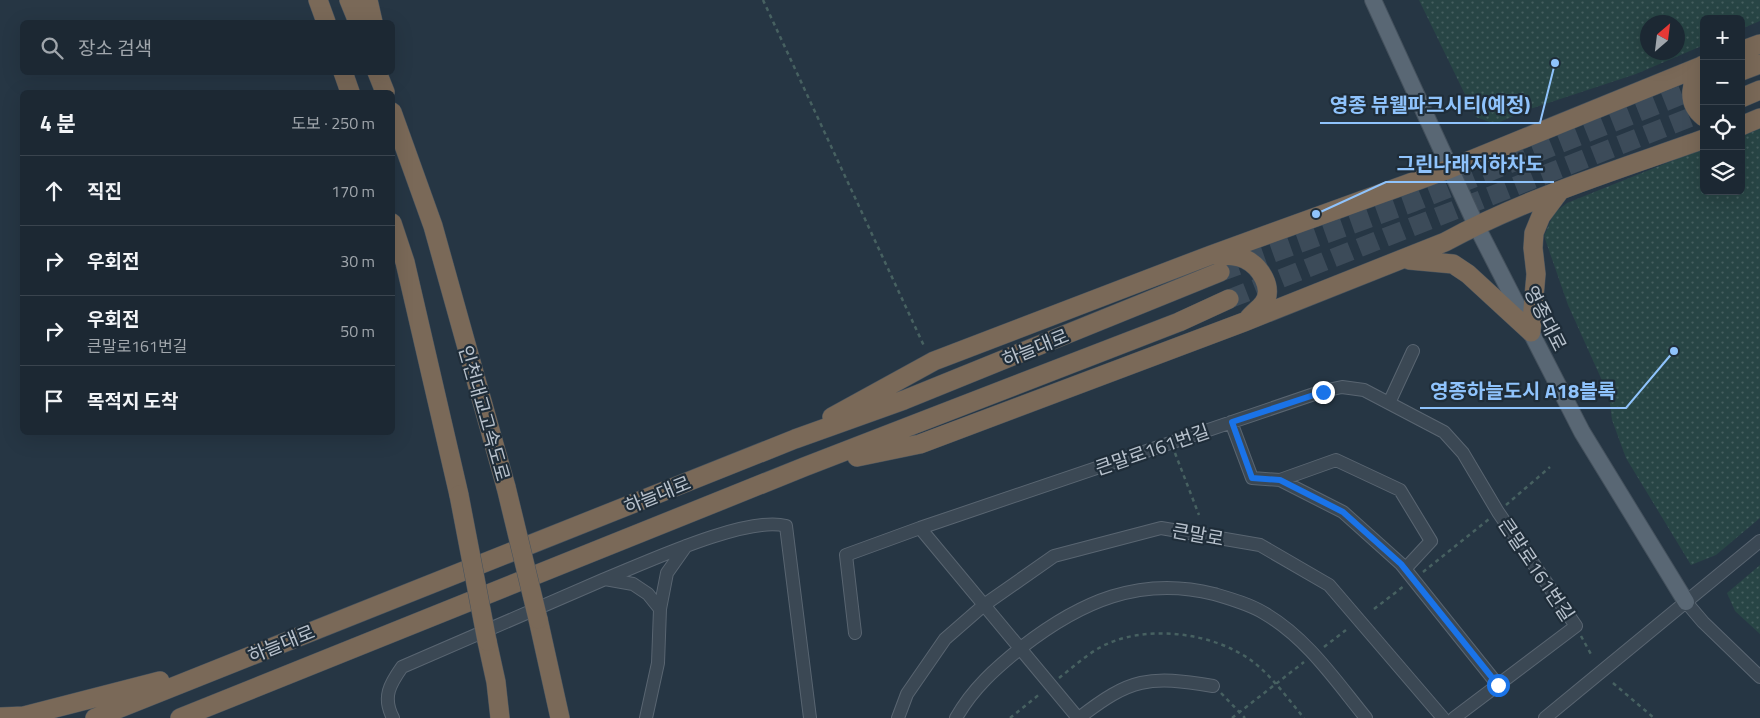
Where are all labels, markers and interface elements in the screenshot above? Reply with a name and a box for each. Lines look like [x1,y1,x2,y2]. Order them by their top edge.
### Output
north arrow [1640,15,1685,60]
map controls [1700,15,1745,195]
button: + [1700,15,1745,60]
search box [20,20,395,75]
text: 장소 검색 [78,33,152,62]
icon: search [38,34,66,62]
button: − [1700,60,1745,105]
callout: 영종 뷰웰파크시티(예정) [1320,88,1540,123]
text: 영종 뷰웰파크시티(예정) [1330,89,1530,120]
button: locate [1700,105,1745,150]
text: 4 분 [40,107,76,139]
text: 도보 · 250 m [291,111,375,135]
callout: 그린나래지하차도 [1386,147,1554,182]
text: 그린나래지하차도 [1396,148,1544,179]
button: layers [1700,150,1745,195]
text: 직진 [87,176,122,205]
icon: ahead [40,177,68,205]
text: 170 m [331,179,375,203]
text: 우회전 [87,246,139,275]
icon: right [40,247,68,275]
text: 30 m [340,249,375,273]
street label: 영종대로 [1517,280,1575,356]
text: 우회전 [87,304,139,333]
icon: right [40,317,68,345]
text: 50 m [340,319,375,343]
street label: 하늘대로 [997,320,1073,374]
text: 큰말로161번길 [87,334,187,358]
street label: 인천대교고속도로 [452,342,518,484]
callout: 영종하늘도시 A18블록 [1420,373,1626,408]
text: 영종하늘도시 A18블록 [1430,375,1616,406]
route end [1312,381,1335,404]
text: 목적지 도착 [87,386,179,415]
icon: arrive [40,387,68,415]
street label: 큰말로161번길 [1091,416,1213,482]
street label: 하늘대로 [619,467,695,521]
street label: 큰말로161번길 [1492,511,1582,627]
street label: 큰말로 [1170,515,1226,553]
street label: 하늘대로 [243,616,319,670]
route start [1487,674,1510,697]

